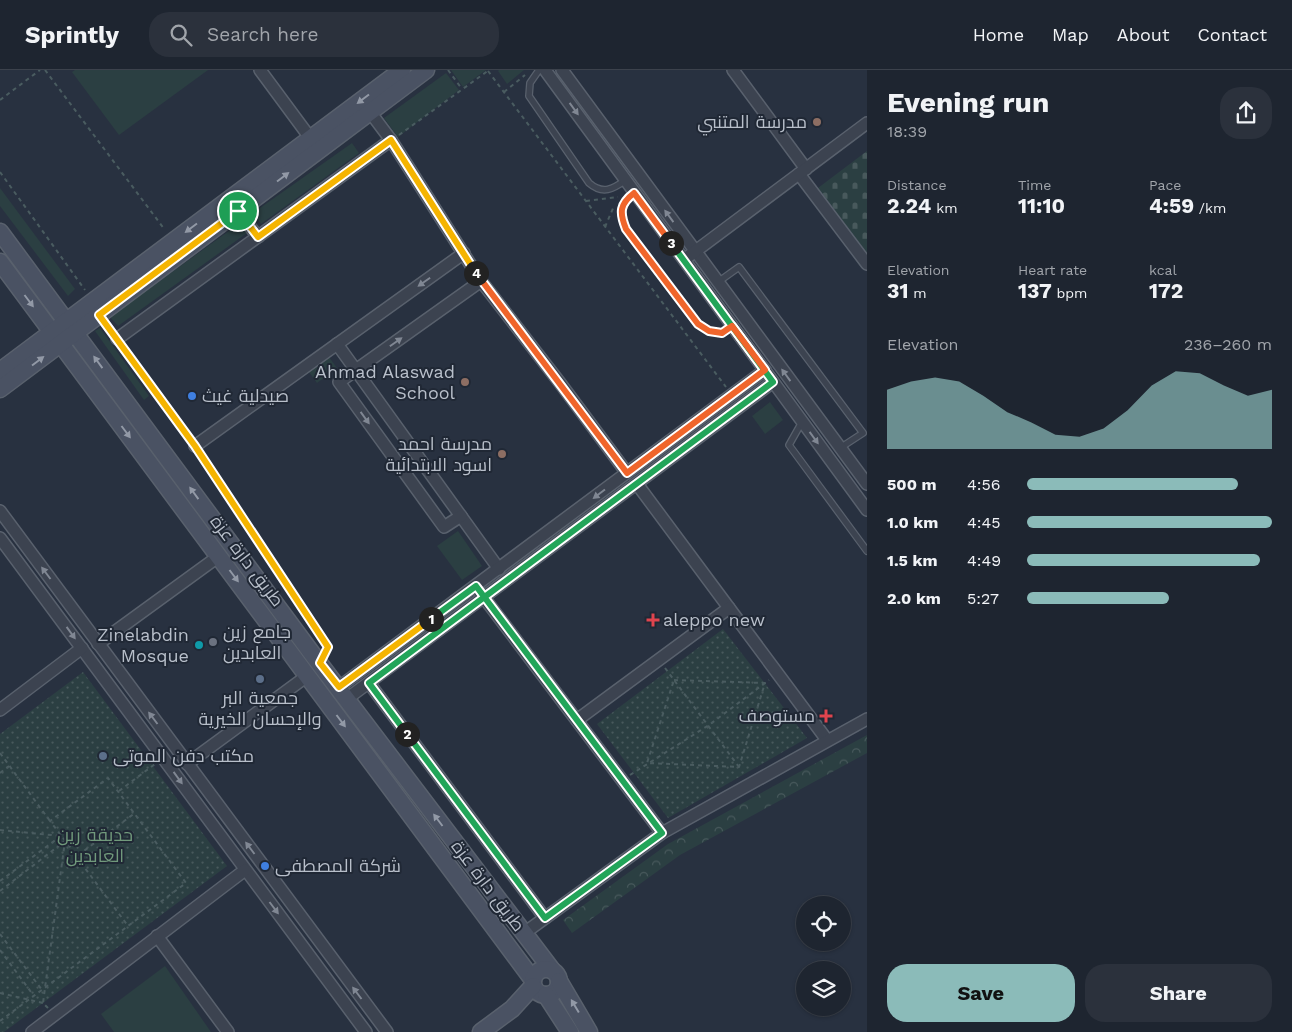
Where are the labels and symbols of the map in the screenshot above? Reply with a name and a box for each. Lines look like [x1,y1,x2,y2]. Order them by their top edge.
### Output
one-way arrow [356,94,370,104]
one-way arrow [569,102,579,116]
place label: مدرسة المتنبي [697,111,807,136]
marker: مدرسة المتنبي [811,116,823,128]
one-way arrow [276,172,290,182]
pin [217,190,259,232]
one-way arrow [664,209,674,223]
one-way arrow [184,223,198,233]
pin: 3 [658,230,684,256]
pin: 4 [464,260,488,286]
one-way arrow [418,277,431,287]
one-way arrow [24,294,35,307]
one-way arrow [389,337,403,347]
one-way arrow [93,355,103,369]
one-way arrow [31,356,45,366]
place label: Ahmad Alaswad School [315,361,455,403]
one-way arrow [781,368,791,382]
marker: Ahmad Alaswad School [459,376,471,388]
place label: صيدلية غيث [202,385,289,406]
marker: صيدلية غيث [186,390,198,402]
one-way arrow [360,411,370,425]
one-way arrow [121,425,132,438]
one-way arrow [809,431,819,445]
place label: مدرسة احمد اسود الابتدائية [386,433,492,476]
marker: مدرسة احمد اسود الابتدائية [496,448,508,460]
one-way arrow [189,487,200,500]
one-way arrow [592,489,606,499]
street label: طريق دارة عزة [205,511,289,612]
one-way arrow [41,566,51,580]
one-way arrow [228,569,239,582]
pin: 1 [418,606,444,632]
place label: aleppo new [663,609,765,630]
marker: aleppo new [647,614,659,626]
place label: جامع زين العابدين [223,621,291,664]
place label: Zinelabdin Mosque [97,624,189,666]
one-way arrow [65,626,76,639]
marker: جامع زين العابدين [207,636,219,648]
marker: Zinelabdin Mosque [193,639,205,651]
marker: جمعية البر والإحسان الخيرية [254,673,266,685]
place label: جمعية البر والإحسان الخيرية [198,687,322,730]
place label: مستوصف [739,705,815,727]
marker: مستوصف [819,709,833,723]
one-way arrow [148,712,159,725]
one-way arrow [336,714,346,728]
pin: 2 [394,722,420,746]
place label: مكتب دفن الموتى [113,745,254,767]
marker: مكتب دفن الموتى [97,750,109,762]
one-way arrow [172,771,183,784]
one-way arrow [433,813,443,827]
park label: حديقة زين العابدين [57,824,133,867]
street label: طريق دارة عزة [446,836,530,937]
one-way arrow [245,841,255,855]
place label: شركة المصطفى [275,855,401,877]
marker: شركة المصطفى [259,860,271,872]
one-way arrow [269,902,279,915]
one-way arrow [352,987,363,1000]
one-way arrow [571,999,580,1012]

